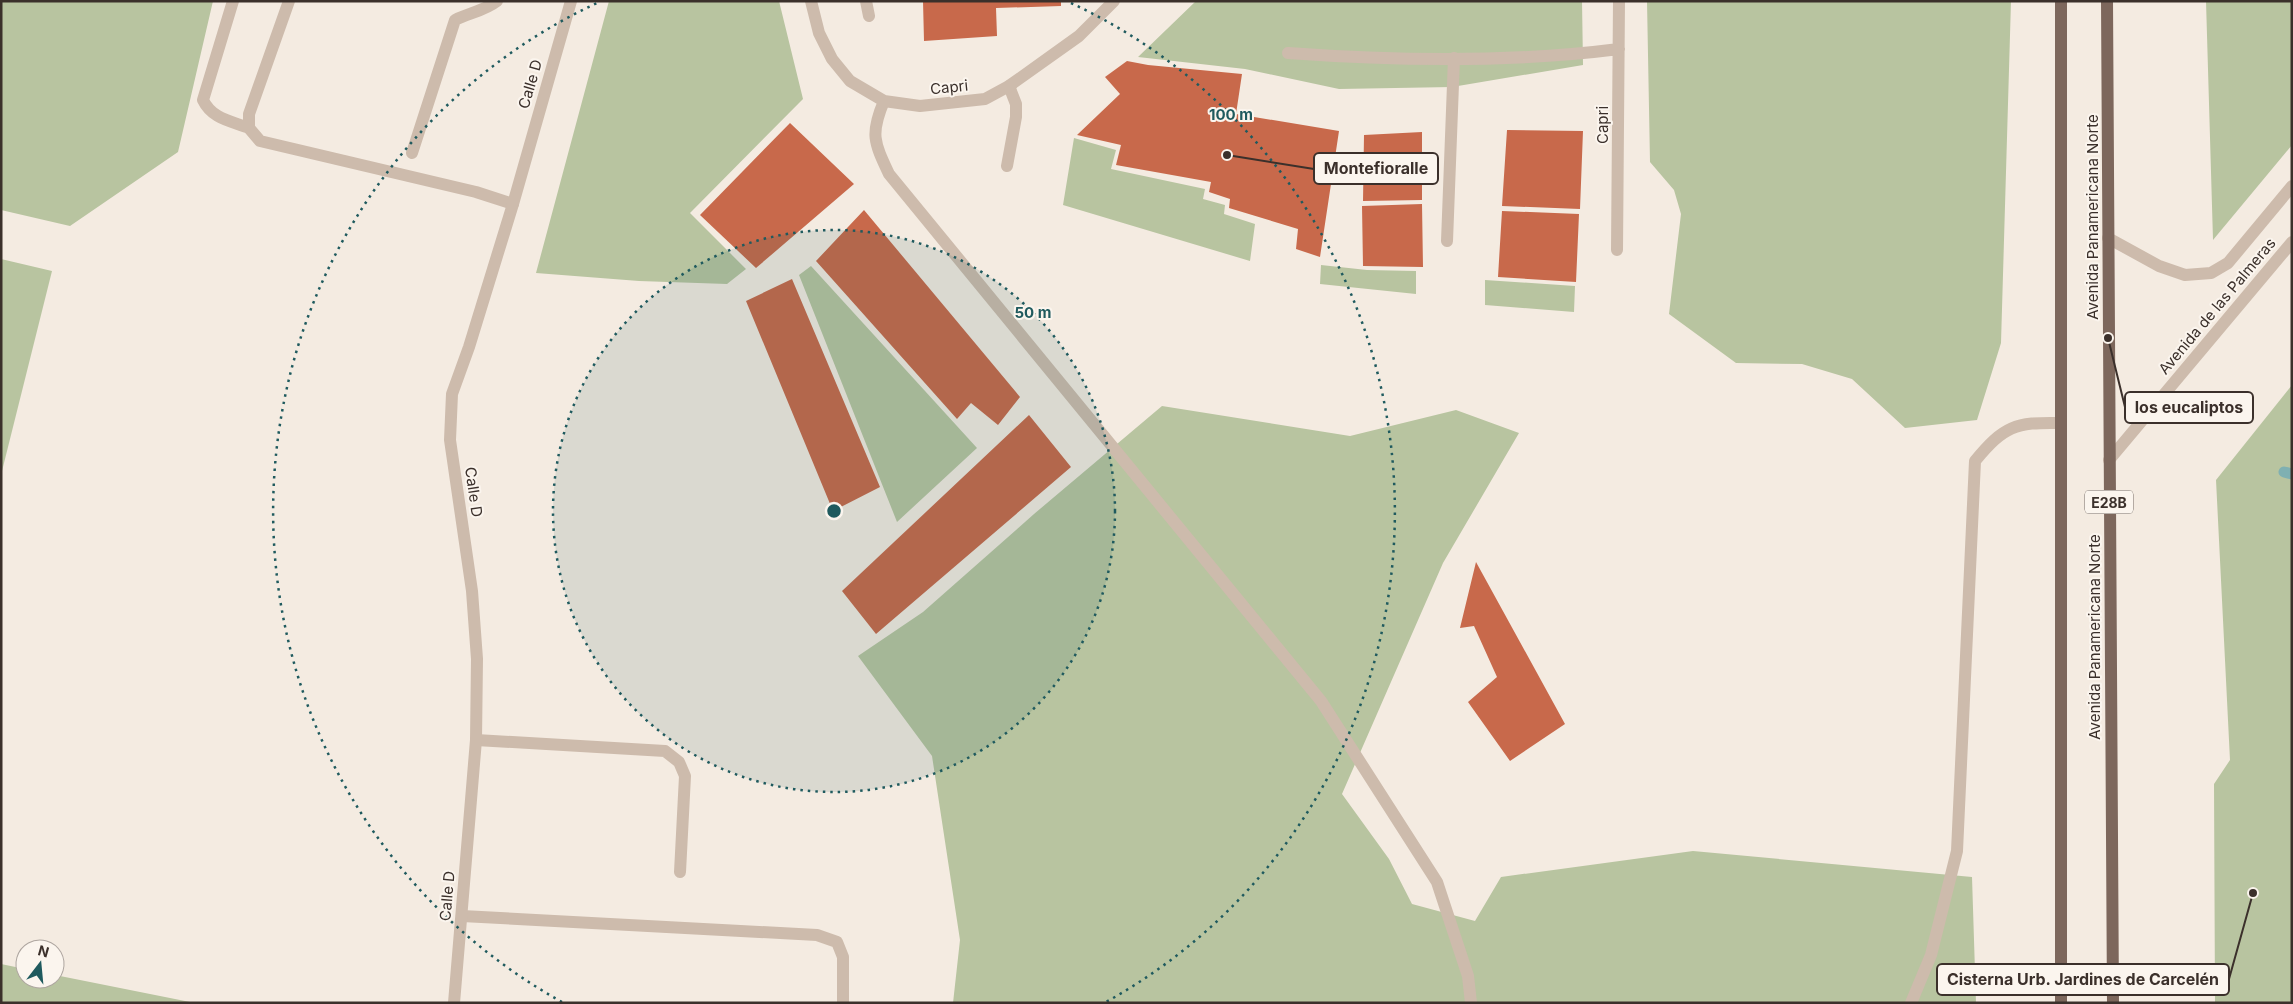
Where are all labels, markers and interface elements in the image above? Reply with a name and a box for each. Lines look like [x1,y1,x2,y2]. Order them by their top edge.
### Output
street label: Calle D [514,57,546,111]
street label: Capri [929,76,969,98]
text: 100 m [1209,105,1253,124]
street label: Capri [1593,106,1612,144]
street label: Avenida Panamericana Norte [2083,114,2102,320]
callout: Montefioralle [1314,153,1438,184]
text: Montefioralle [1324,158,1428,178]
street label: Avenida de las Palmeras [2154,234,2280,378]
text: 50 m [1015,303,1051,322]
callout: los eucaliptos [2125,392,2253,423]
text: los eucaliptos [2135,397,2243,417]
street label: Calle D [461,466,487,518]
road number: E28B [2085,491,2133,514]
centre of rings [825,502,843,520]
street label: Avenida Panamericana Norte [2085,534,2104,740]
street label: Calle D [435,870,459,922]
north arrow [15,939,65,989]
text: N [36,941,51,961]
callout: Cisterna Urb. Jardines de Carcelén [1937,964,2229,995]
text: Cisterna Urb. Jardines de Carcelén [1947,969,2219,989]

